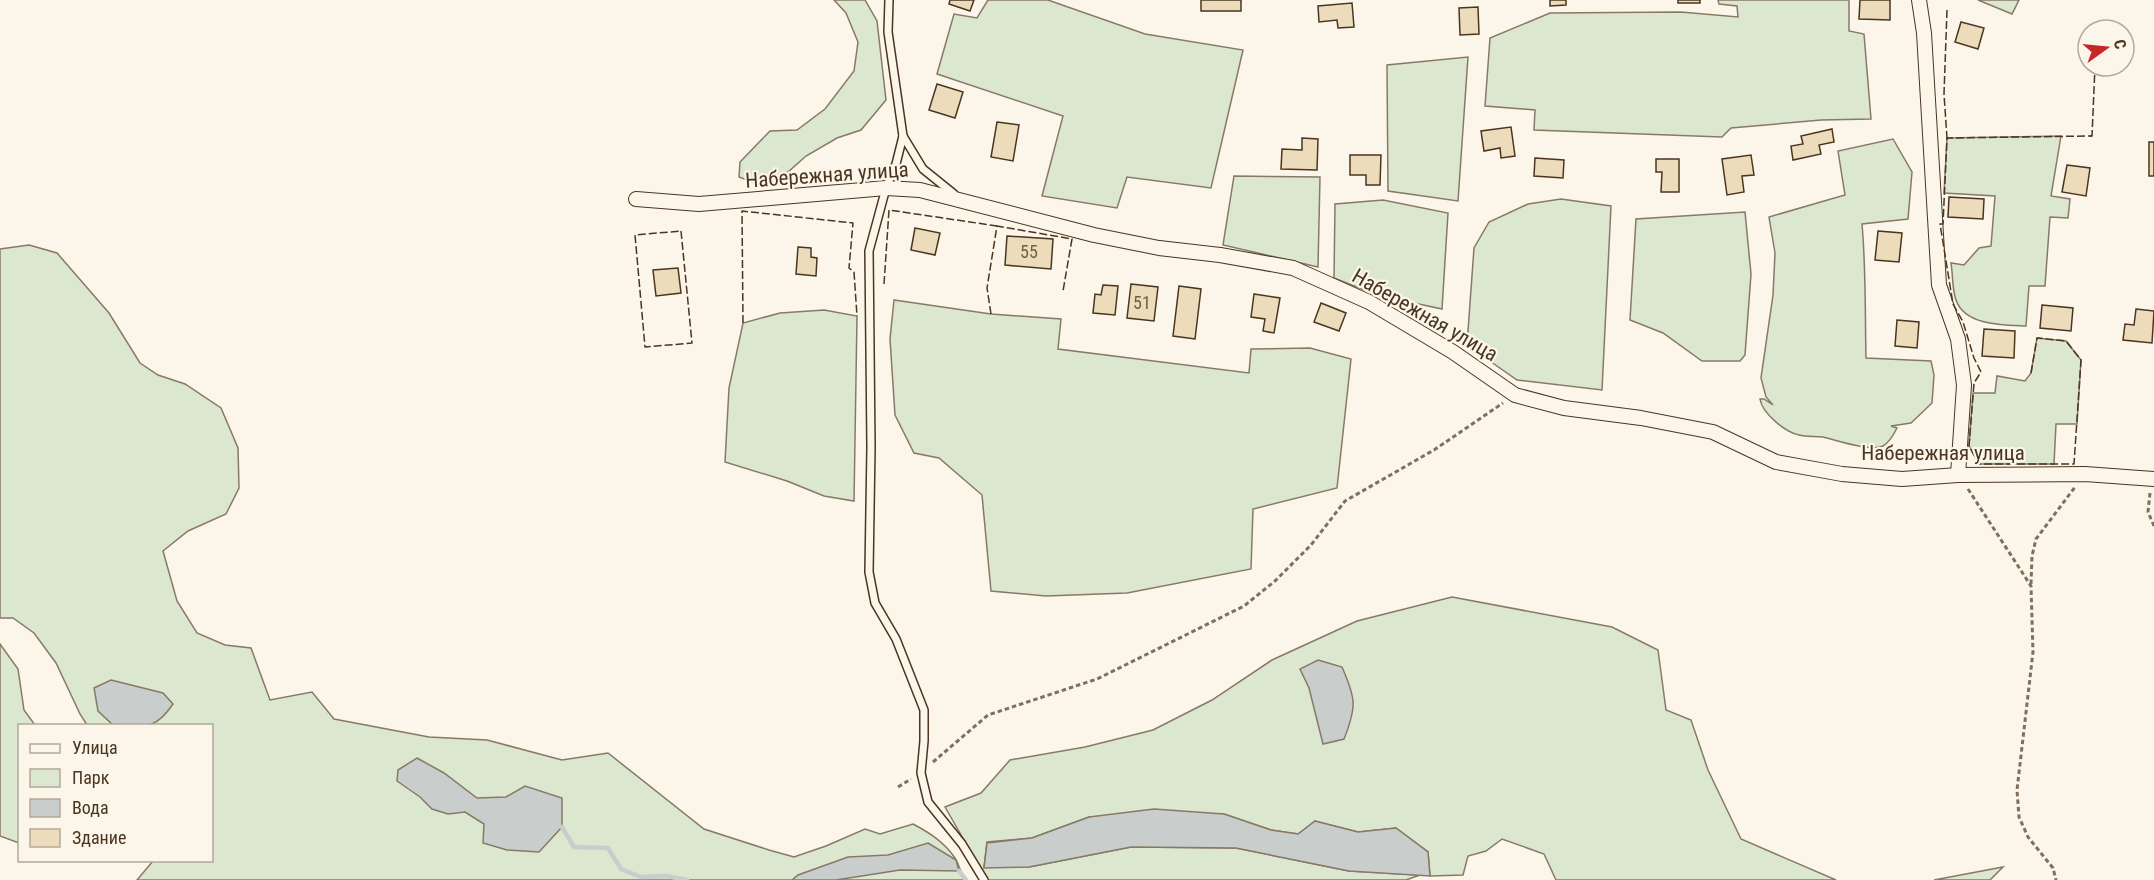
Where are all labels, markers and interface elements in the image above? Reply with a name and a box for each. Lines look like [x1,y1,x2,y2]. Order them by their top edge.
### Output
north arrow [2076,18,2136,78]
text: С [2110,37,2130,51]
street label: Набережная улица [744,157,910,193]
house number: 55 [1020,241,1038,262]
street label: Набережная улица [1348,264,1502,366]
house number: 51 [1133,292,1151,313]
street label: Набережная улица [1861,441,2025,465]
legend [18,724,213,862]
text: Улица [72,737,118,758]
text: Парк [72,767,110,788]
text: Вода [72,797,109,818]
text: Здание [72,827,126,848]

